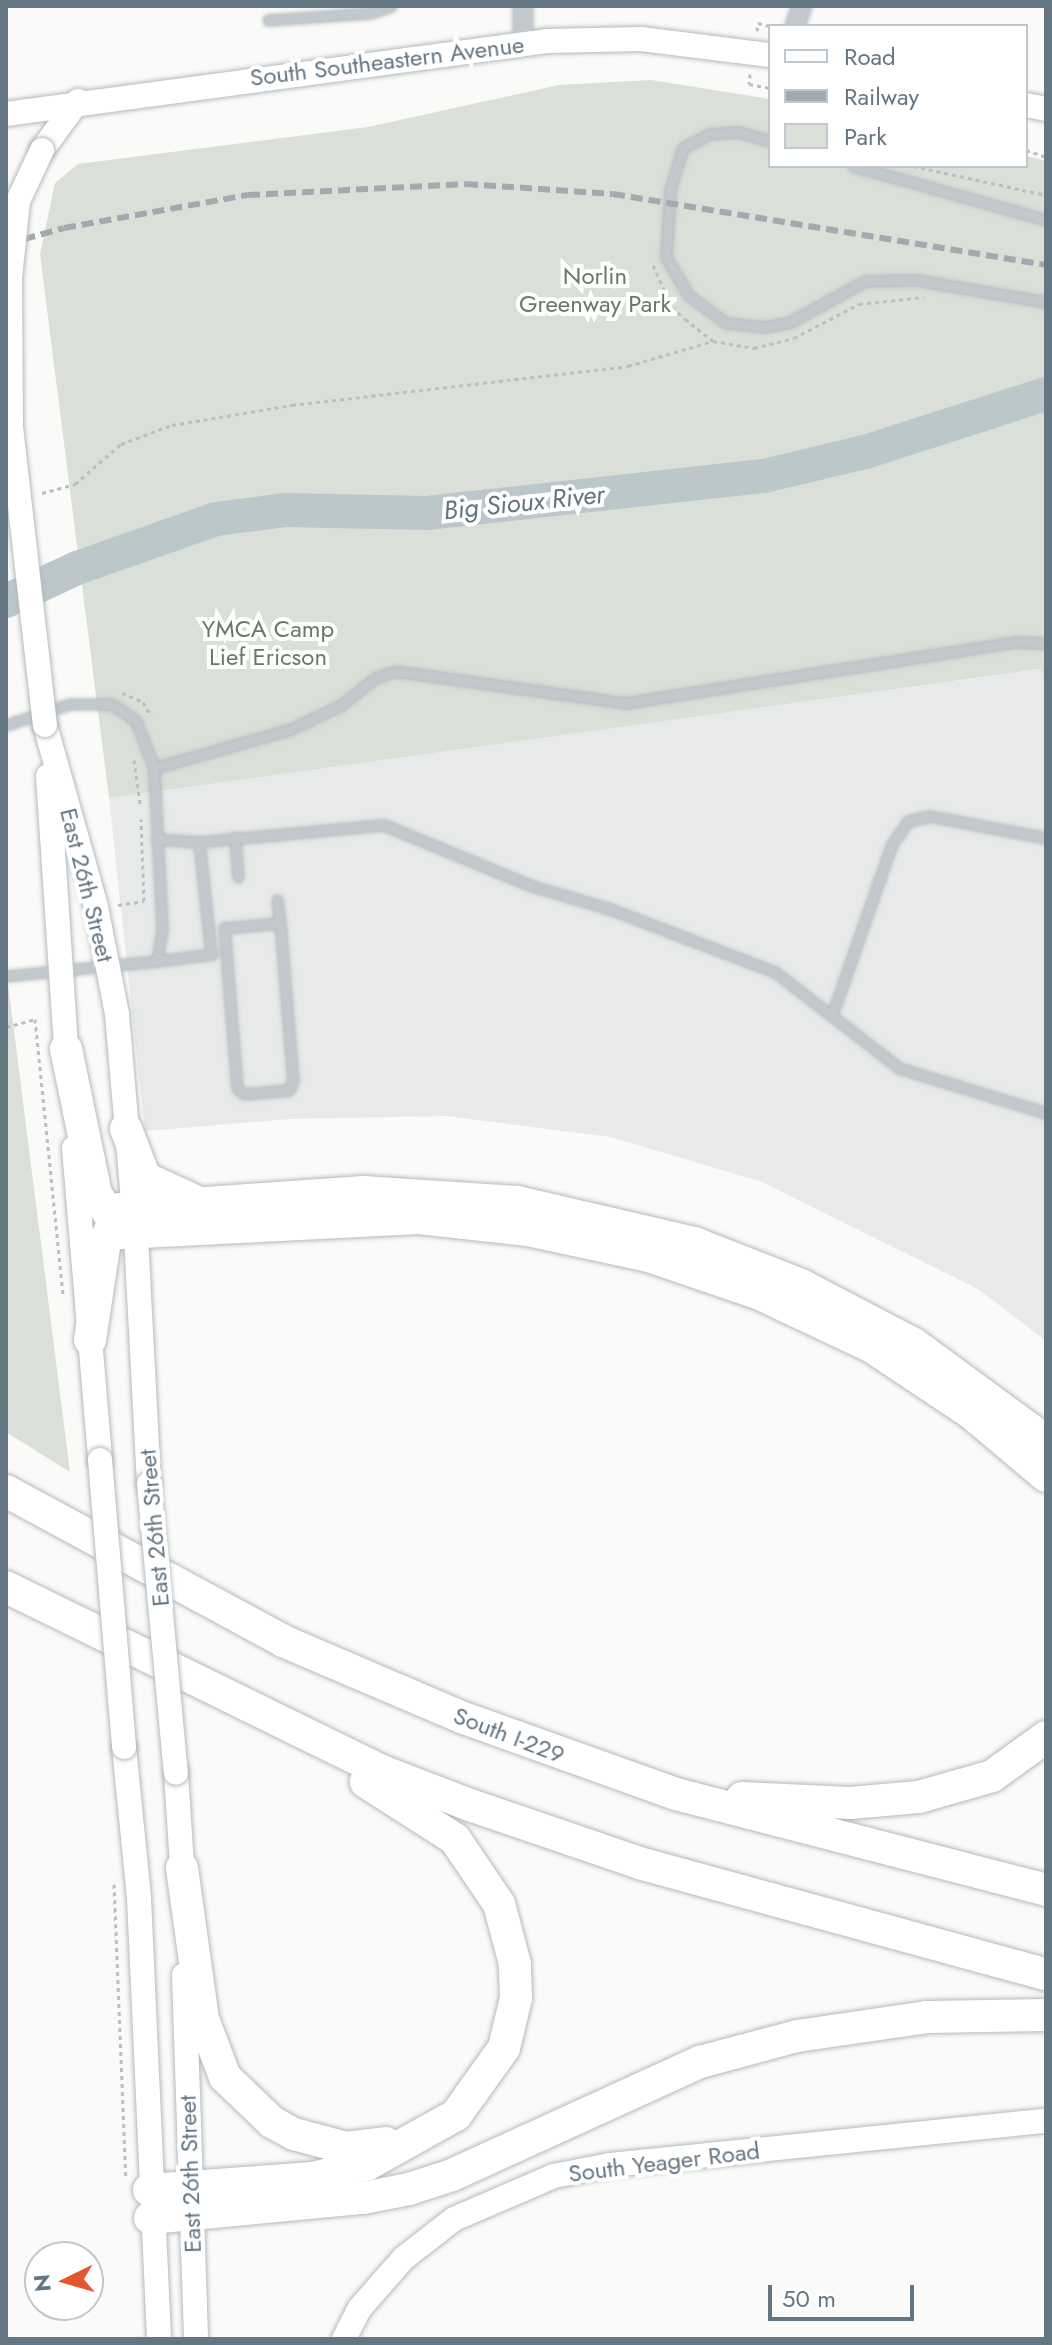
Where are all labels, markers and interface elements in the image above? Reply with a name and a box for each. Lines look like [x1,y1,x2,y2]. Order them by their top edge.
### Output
legend [768,24,1028,168]
street label: South Southeastern Avenue [248,30,526,92]
text: Road [844,39,896,74]
text: Railway [844,79,919,114]
text: Park [844,119,887,154]
park label: Norlin Greenway Park [519,262,671,318]
water label: Big Sioux River [442,479,606,527]
park label: YMCA Camp Lief Ericson [202,615,334,671]
street label: East 26th Street [54,805,120,965]
street label: East 26th Street [133,1448,175,1608]
street label: South I-229 [449,1701,569,1769]
street label: East 26th Street [173,2095,207,2253]
street label: South Yeager Road [567,2136,761,2188]
north arrow [24,2241,104,2321]
scale bar [772,2269,918,2319]
text: N [25,2273,59,2293]
text: 50 m [782,2281,836,2316]

